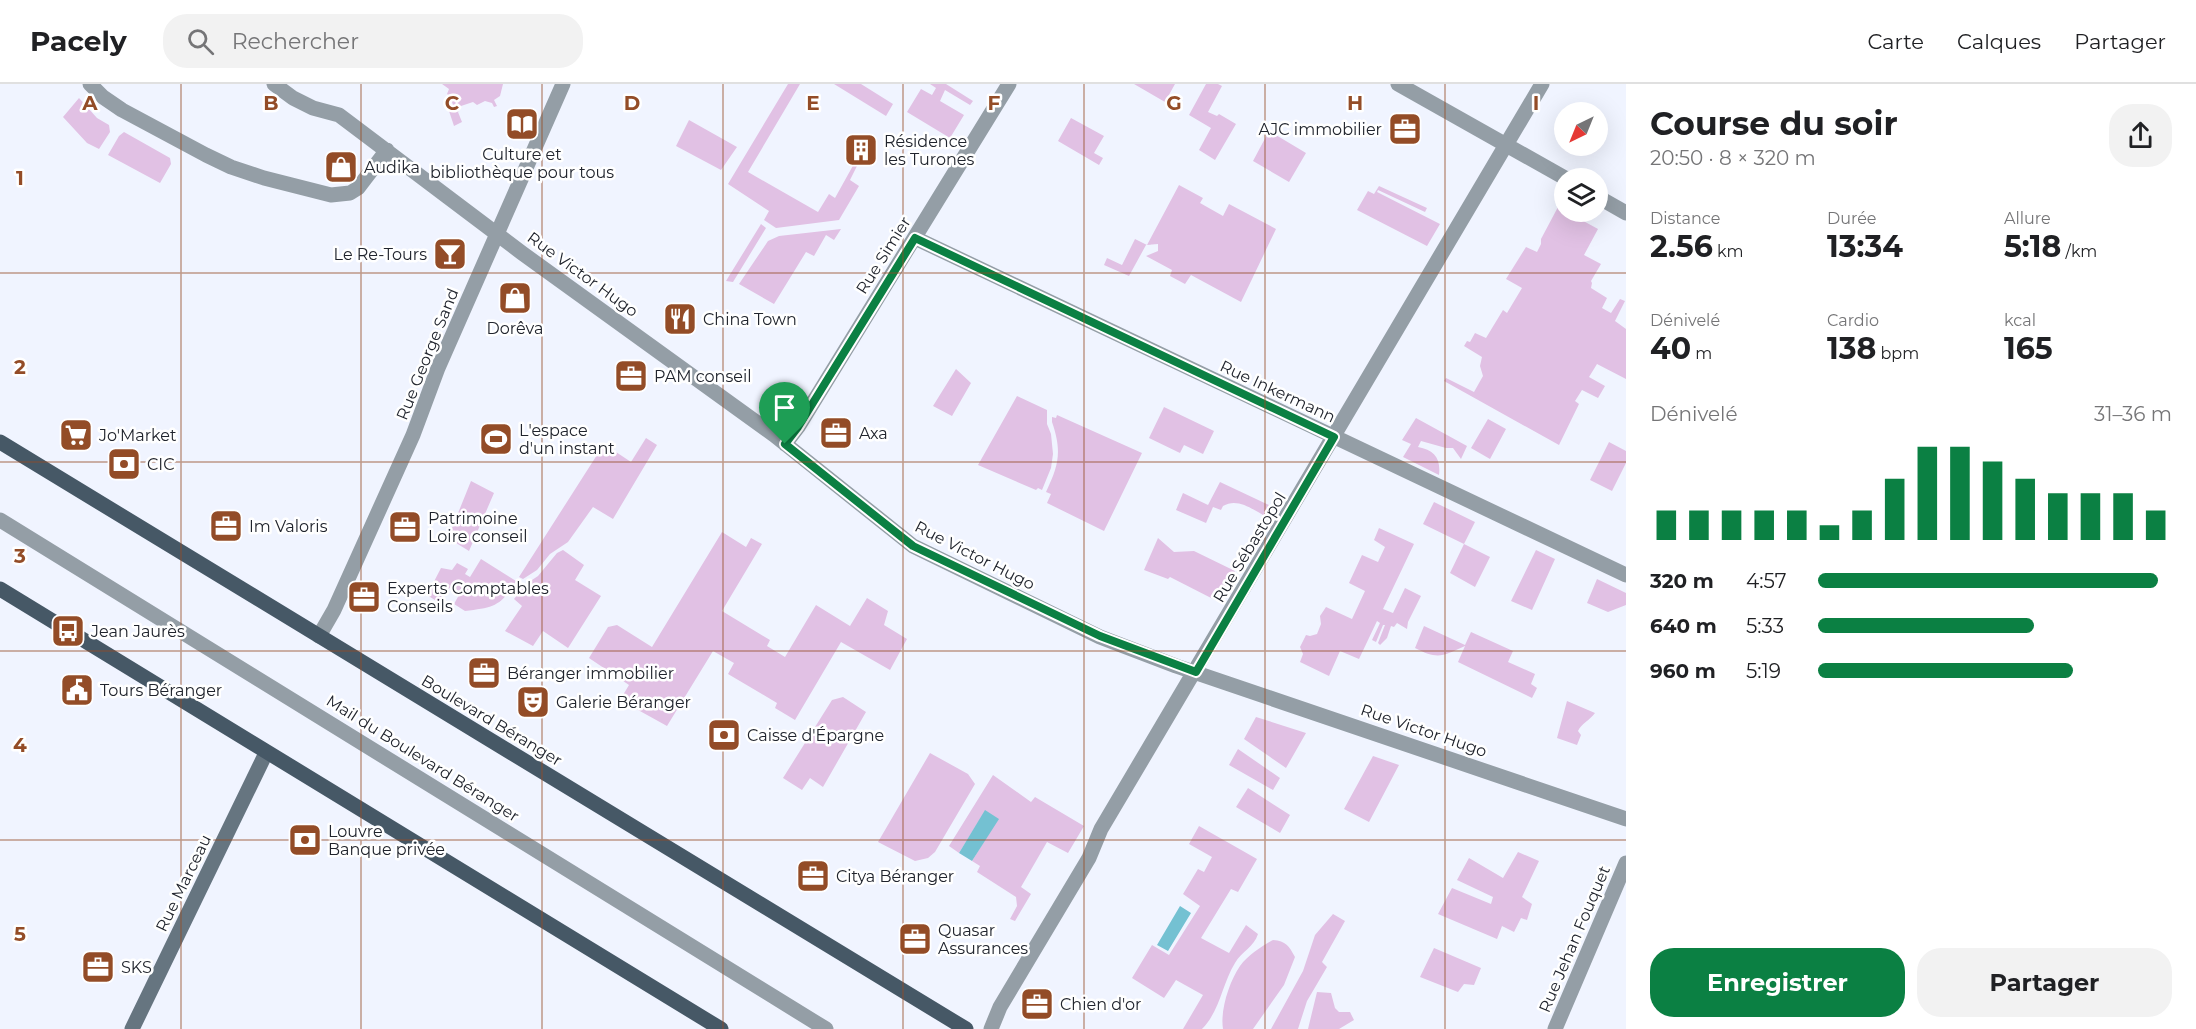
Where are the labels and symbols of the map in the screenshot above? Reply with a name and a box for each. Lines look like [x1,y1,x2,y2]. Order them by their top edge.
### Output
text: A [81,91,98,115]
text: B [263,91,279,115]
text: C [445,91,460,115]
text: D [624,91,640,115]
text: E [806,91,820,115]
text: F [988,91,1001,115]
text: G [1166,91,1182,115]
text: H [1347,91,1363,115]
text: I [1533,91,1539,115]
north arrow [1554,102,1608,156]
library icon: Culture et bibliothèque pour tous [504,106,540,142]
office icon: AJC immobilier [1387,111,1423,147]
place label: AJC immobilier [1259,120,1382,139]
building icon: Résidence les Turones [843,132,879,168]
place label: Résidence les Turones [884,132,974,169]
place label: Culture et bibliothèque pour tous [430,145,614,182]
shop icon: Audika [323,149,359,185]
place label: Audika [364,158,420,177]
text: 1 [16,166,24,190]
street label: Rue Simier [852,213,915,297]
street label: Rue Victor Hugo [524,228,642,321]
bar icon: Le Re-Tours [432,236,468,272]
place label: Le Re-Tours [334,245,427,264]
shop icon: Dorêva [497,280,533,316]
street label: Rue George Sand [392,286,463,423]
restaurant icon: China Town [662,301,698,337]
place label: China Town [703,310,797,329]
place label: Dorêva [487,319,543,338]
text: 2 [14,355,26,379]
street label: Rue Inkermann [1217,356,1338,426]
office icon: PAM conseil [613,358,649,394]
place label: PAM conseil [654,367,752,386]
pin [759,382,810,444]
office icon: Axa [818,415,854,451]
supermarket icon: Jo'Market [58,417,94,453]
sports icon: L'espace d'un instant [478,421,514,457]
place label: L'espace d'un instant [519,421,615,458]
place label: Axa [859,424,888,443]
place label: Jo'Market [98,426,177,445]
bank icon: CIC [106,446,142,482]
place label: CIC [147,455,175,474]
street label: Rue Sébastopol [1209,489,1290,606]
office icon: Im Valoris [208,508,244,544]
office icon: Patrimoine Loire conseil [387,509,423,545]
place label: Patrimoine Loire conseil [428,509,528,546]
place label: Im Valoris [249,517,328,536]
street label: Rue Victor Hugo [912,517,1038,594]
text: 3 [13,544,26,568]
office icon: Experts Comptables Conseils [346,579,382,615]
place label: Experts Comptables Conseils [387,579,549,616]
bus stop icon: Jean Jaurès [50,613,86,649]
place label: Jean Jaurès [90,622,185,641]
office icon: Béranger immobilier [466,655,502,691]
place label: Béranger immobilier [507,664,674,683]
street label: Boulevard Béranger [418,671,565,770]
public building icon: Tours Béranger [59,672,95,708]
place label: Tours Béranger [100,681,222,700]
theatre icon: Galerie Béranger [515,684,551,720]
street label: Mail du Boulevard Béranger [323,691,523,826]
place label: Galerie Béranger [556,693,691,712]
street label: Rue Victor Hugo [1358,700,1489,761]
bank icon: Caisse d'Épargne [706,717,742,753]
place label: Caisse d'Épargne [747,726,884,745]
text: 4 [13,733,27,757]
bank icon: Louvre Banque privée [287,822,323,858]
place label: Louvre Banque privée [328,822,445,859]
street label: Rue Marceau [152,832,215,935]
office icon: Citya Béranger [795,858,831,894]
street label: Rue Jehan Fouquet [1535,863,1614,1015]
place label: Citya Béranger [836,867,954,886]
office icon: Quasar Assurances [897,921,933,957]
place label: Quasar Assurances [938,921,1028,958]
text: 5 [14,922,26,946]
office icon: SKS [80,949,116,985]
place label: SKS [121,958,152,977]
office icon: Chien d'or [1019,986,1055,1022]
place label: Chien d'or [1060,995,1141,1014]

